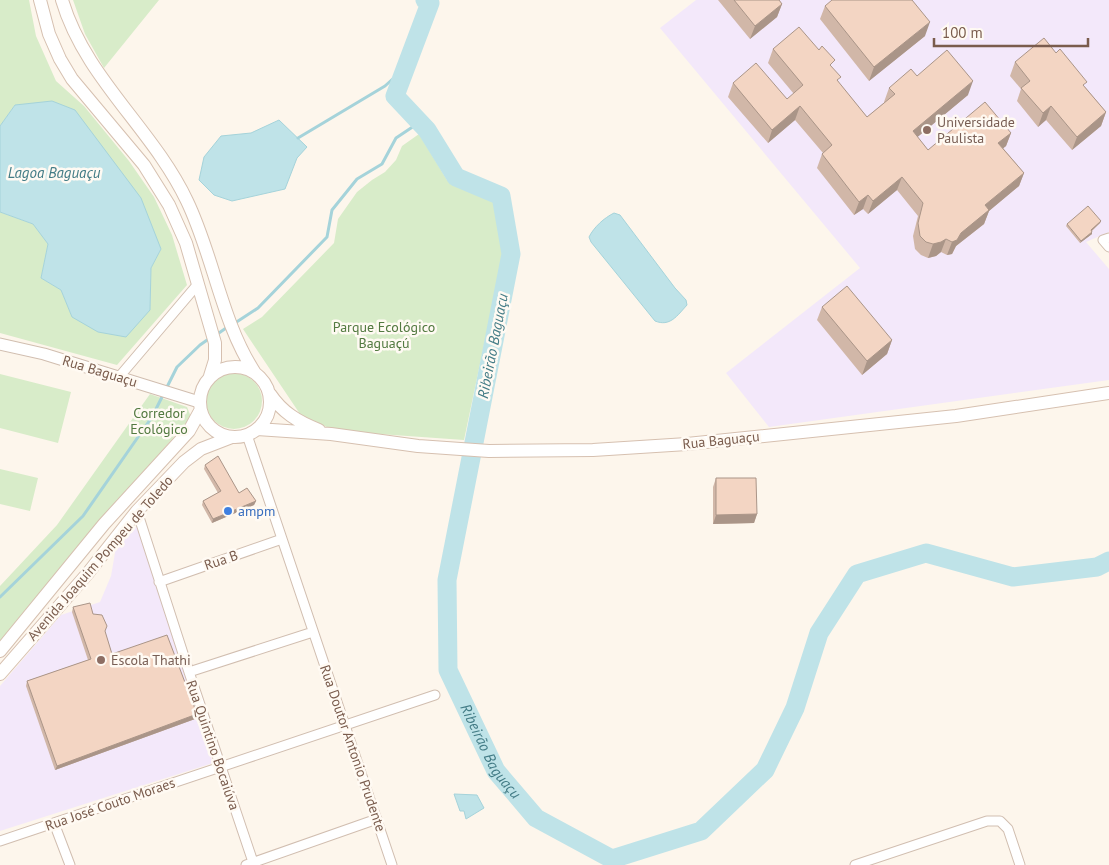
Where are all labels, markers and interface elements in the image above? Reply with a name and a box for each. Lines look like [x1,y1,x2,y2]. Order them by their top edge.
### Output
scale bar [934,15,1088,47]
text: 100 m [942,23,983,42]
place label: Universidade Paulista [937,113,1015,147]
marker: Universidade Paulista [921,124,933,136]
water label: Lagoa Baguaçu [8,163,101,182]
water label: Ribeirão Baguaçu [473,291,512,400]
park label: Parque Ecológico Baguaçú [333,318,435,352]
street label: Rua Baguaçu [60,351,140,391]
park label: Corredor Ecológico [130,404,188,438]
street label: Rua Baguaçu [682,427,760,453]
street label: Avenida Joaquim Pompeu de Toledo [23,472,177,644]
place label: ampm [238,502,275,520]
marker: ampm [222,505,234,517]
street label: Rua B [202,546,240,574]
place label: Escola Thathi [111,651,191,669]
marker: Escola Thathi [95,654,107,666]
street label: Rua Doutor Antonio Prudente [316,662,390,834]
street label: Rua Quintino Bocaiúva [182,678,244,812]
water label: Ribeirão Baguaçu [456,701,526,803]
street label: Rua José Couto Moraes [43,773,178,835]

